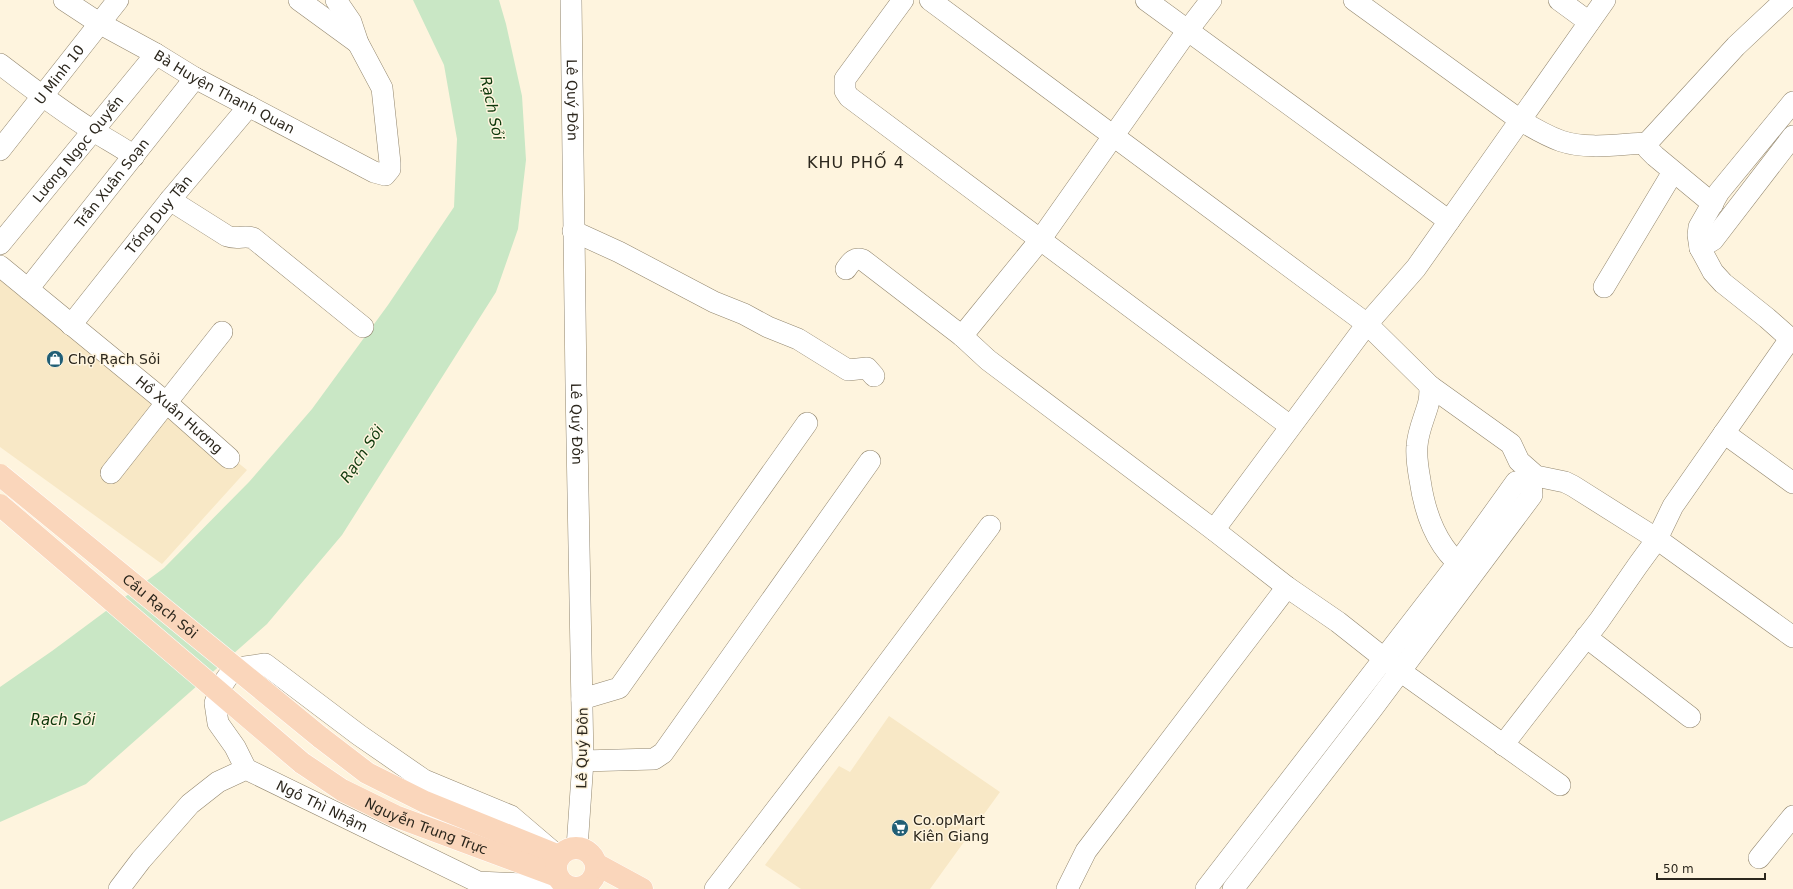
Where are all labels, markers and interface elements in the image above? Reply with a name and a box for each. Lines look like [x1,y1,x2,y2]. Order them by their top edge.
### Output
street label: U Minh 10 [31,42,88,107]
street label: Bà Huyện Thanh Quan [151,47,297,137]
street label: Lê Quý Đôn [564,59,581,141]
water label: Rạch Sỏi [476,74,508,142]
street label: Lương Ngọc Quyến [30,92,127,206]
street label: Trần Xuân Soạn [71,135,152,232]
district label: KHU PHỐ 4 [807,151,905,172]
street label: Tống Duy Tân [122,172,195,258]
shop icon: Chợ Rạch Sỏi [45,349,65,369]
place label: Chợ Rạch Sỏi [68,351,160,367]
street label: Hồ Xuân Hương [133,373,226,457]
street label: Lê Quý Đôn [568,383,585,465]
water label: Rạch Sỏi [336,421,388,486]
street label: Cầu Rạch Sỏi [119,571,201,642]
street label: Lê Quý Đôn [573,707,591,789]
water label: Rạch Sỏi [30,711,96,729]
street label: Ngô Thì Nhậm [274,777,371,835]
street label: Nguyễn Trung Trực [362,794,490,858]
place label: Co.opMart Kiên Giang [913,812,989,844]
supermarket icon: Co.opMart Kiên Giang [890,818,910,838]
scale bar [1657,855,1765,881]
text: 50 m [1663,862,1694,876]

